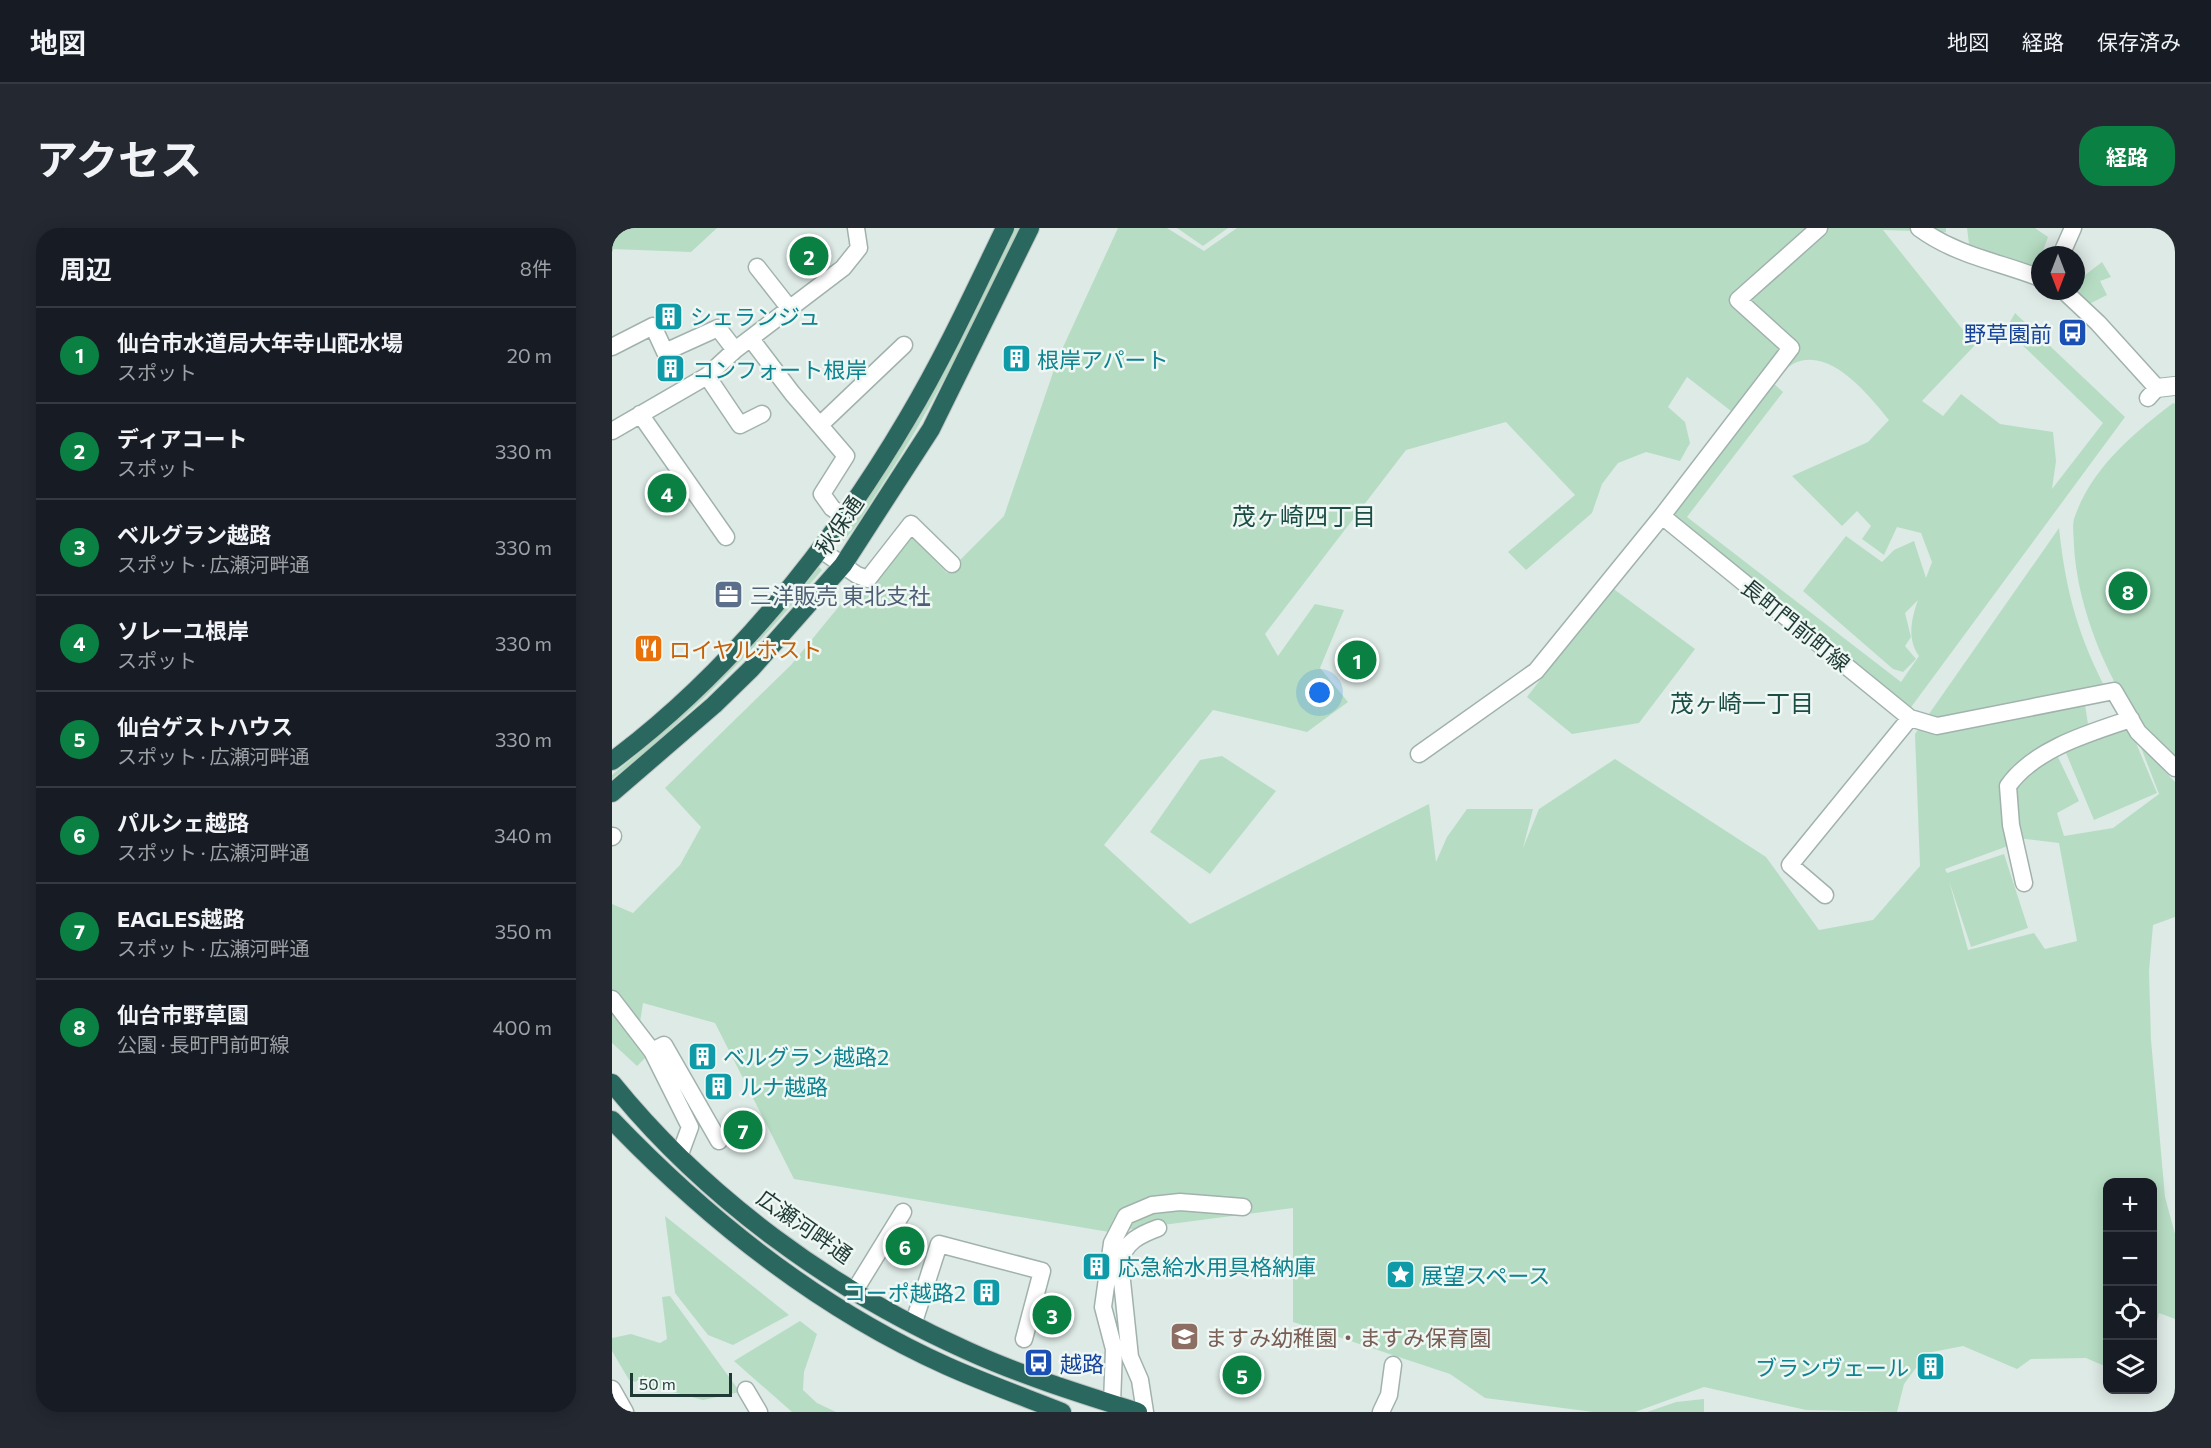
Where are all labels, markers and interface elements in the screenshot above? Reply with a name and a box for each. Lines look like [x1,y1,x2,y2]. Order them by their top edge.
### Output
text: 地図 [30,25,86,59]
text: 地図 [1947,29,1989,54]
text: 経路 [2022,29,2064,54]
text: 保存済み [2097,29,2181,54]
button: 経路 [2079,126,2175,186]
text: アクセス [36,132,202,184]
pin: 2 [790,234,828,279]
north arrow [2031,246,2085,300]
text: 周辺 [60,253,112,284]
text: 8件 [520,256,552,280]
building icon: シェランジュ [653,300,685,332]
place label: シェランジュ [690,303,820,330]
bus stop icon: 野草園前 [2057,317,2089,349]
place label: 野草園前 [1964,320,2052,347]
text: 仙台市水道局大年寺山配水場 [117,329,403,356]
text: 1 [75,343,84,367]
text: 20 m [507,343,552,367]
building icon: 根岸アパート [1000,343,1032,375]
place label: 根岸アパート [1037,346,1169,373]
building icon: コンフォート根岸 [655,353,687,385]
place label: コンフォート根岸 [692,356,867,383]
text: スポット [117,360,197,384]
text: ディアコート [117,425,247,452]
text: 2 [74,439,85,463]
text: 330 m [495,439,552,463]
text: スポット [117,456,197,480]
pin: 4 [648,470,686,516]
street label: 秋保通 [809,490,869,560]
district label: 茂ヶ崎四丁目 [1232,501,1376,530]
text: ベルグラン越路 [117,521,271,548]
text: 3 [74,535,85,559]
text: 330 m [495,535,552,559]
text: スポット · 広瀬河畔通 [117,552,309,576]
pin: 8 [2108,568,2148,614]
street label: 長町門前町線 [1736,573,1856,677]
office icon: 三洋販売 東北支社 [713,579,745,611]
place label: 三洋販売 東北支社 [750,582,930,609]
text: ソレーユ根岸 [117,617,249,644]
text: 4 [73,631,86,655]
text: 330 m [495,631,552,655]
restaurant icon: ロイヤルホスト [632,633,664,665]
place label: ロイヤルホスト [669,636,822,663]
pin: 1 [1338,638,1376,682]
text: スポット [117,648,197,672]
your location [1305,678,1334,707]
district label: 茂ヶ崎一丁目 [1670,688,1814,717]
text: 仙台ゲストハウス [117,713,293,740]
text: 5 [74,727,85,751]
text: 330 m [495,727,552,751]
text: スポット · 広瀬河畔通 [117,744,309,768]
text: パルシェ越路 [117,809,249,836]
text: 6 [73,823,86,847]
text: 340 m [494,823,552,847]
text: スポット · 広瀬河畔通 [117,840,309,864]
text: EAGLES越路 [117,905,244,932]
text: 7 [74,919,85,943]
text: 350 m [495,919,552,943]
text: スポット · 広瀬河畔通 [117,936,309,960]
text: 仙台市野草園 [117,1001,249,1028]
text: 8 [73,1015,86,1039]
text: 400 m [493,1015,552,1039]
text: 公園 · 長町門前町線 [117,1032,289,1056]
building icon: ベルグラン越路2 [686,1040,718,1072]
place label: ベルグラン越路2 [723,1043,889,1070]
building icon: ルナ越路 [703,1070,735,1102]
place label: ルナ越路 [740,1073,828,1100]
pin: 7 [724,1108,762,1152]
map controls [2103,1178,2157,1394]
button: + [2103,1178,2157,1232]
street label: 広瀬河畔通 [752,1183,858,1269]
pin: 6 [886,1224,924,1268]
button: − [2103,1232,2157,1286]
building icon: 応急給水用具格納庫 [1081,1250,1113,1282]
place label: 応急給水用具格納庫 [1118,1253,1316,1280]
place icon: 展望スペース [1384,1259,1416,1291]
place label: 展望スペース [1421,1262,1550,1289]
building icon: コーポ越路2 [971,1276,1003,1308]
place label: コーポ越路2 [844,1279,966,1306]
button: locate [2103,1286,2157,1340]
pin: 3 [1032,1292,1072,1338]
school or university icon: ますみ幼稚園・ますみ保育園 [1168,1321,1200,1353]
place label: ますみ幼稚園・ますみ保育園 [1205,1324,1491,1351]
button: layers [2103,1340,2157,1394]
bus stop icon: 越路 [1023,1347,1055,1379]
place label: 越路 [1060,1350,1104,1377]
building icon: ブランヴェール [1914,1351,1946,1383]
pin: 5 [1222,1352,1262,1398]
place label: ブランヴェール [1755,1354,1909,1381]
scale bar [630,1370,732,1398]
text: 50 m [639,1374,676,1393]

